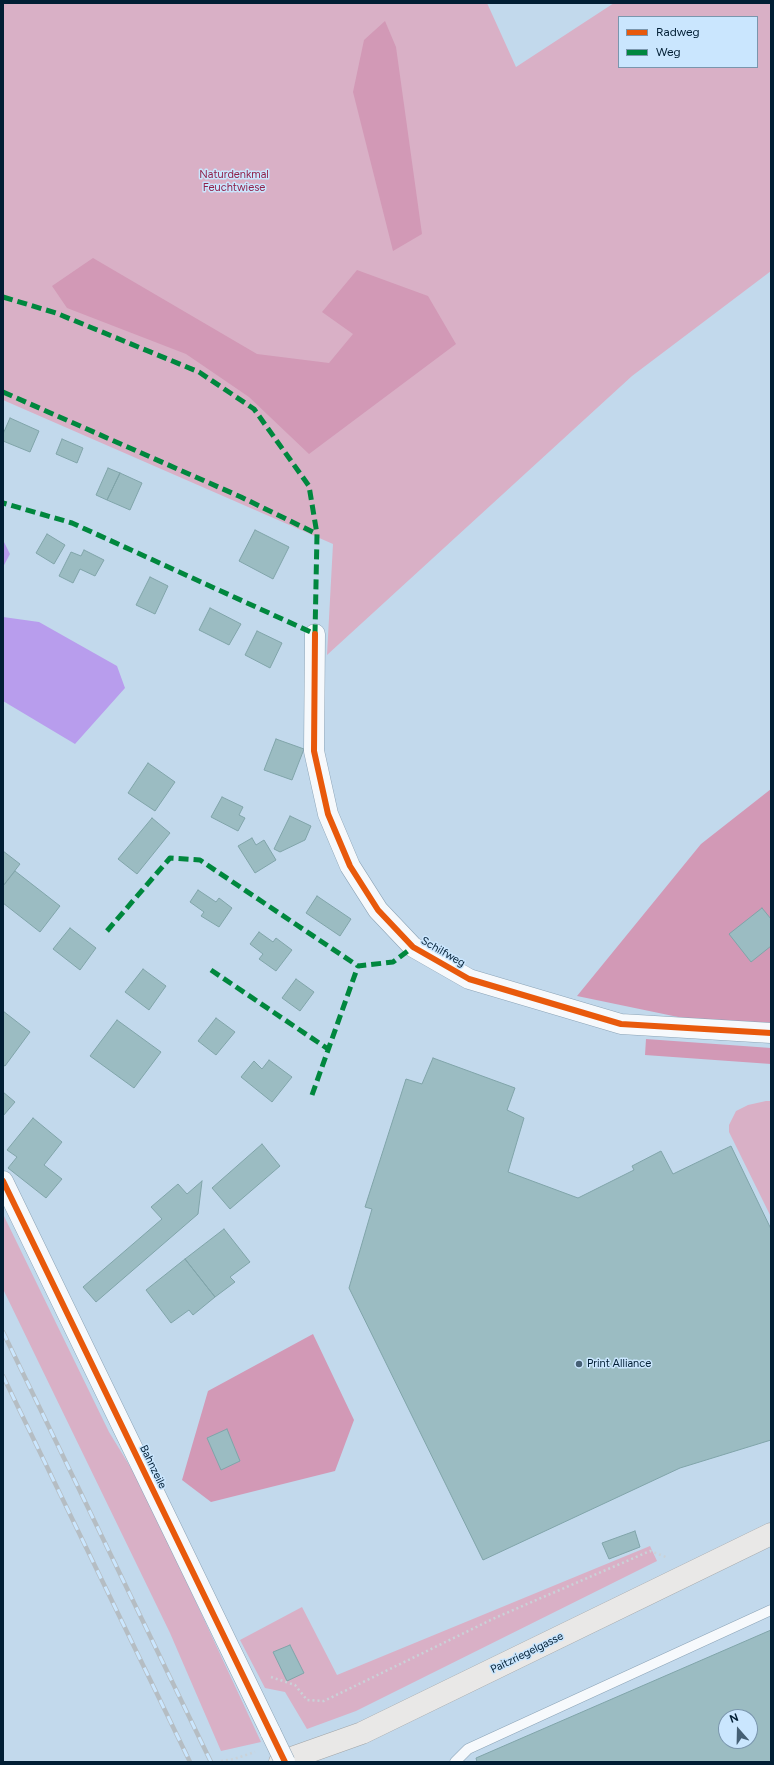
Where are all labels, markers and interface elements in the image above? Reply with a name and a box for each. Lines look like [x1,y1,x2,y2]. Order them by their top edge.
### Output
legend [618,16,758,68]
text: Radweg [656,25,700,39]
text: Weg [656,45,681,59]
park label: Naturdenkmal Feuchtwiese [199,168,269,194]
street label: Schilfweg [419,934,467,970]
place label: Print Alliance [587,1357,651,1371]
marker: Print Alliance [574,1359,584,1369]
street label: Bahnzeile [137,1443,169,1491]
street label: Paitzriegelgasse [488,1630,566,1676]
north arrow [718,1709,758,1749]
text: N [728,1711,740,1726]

